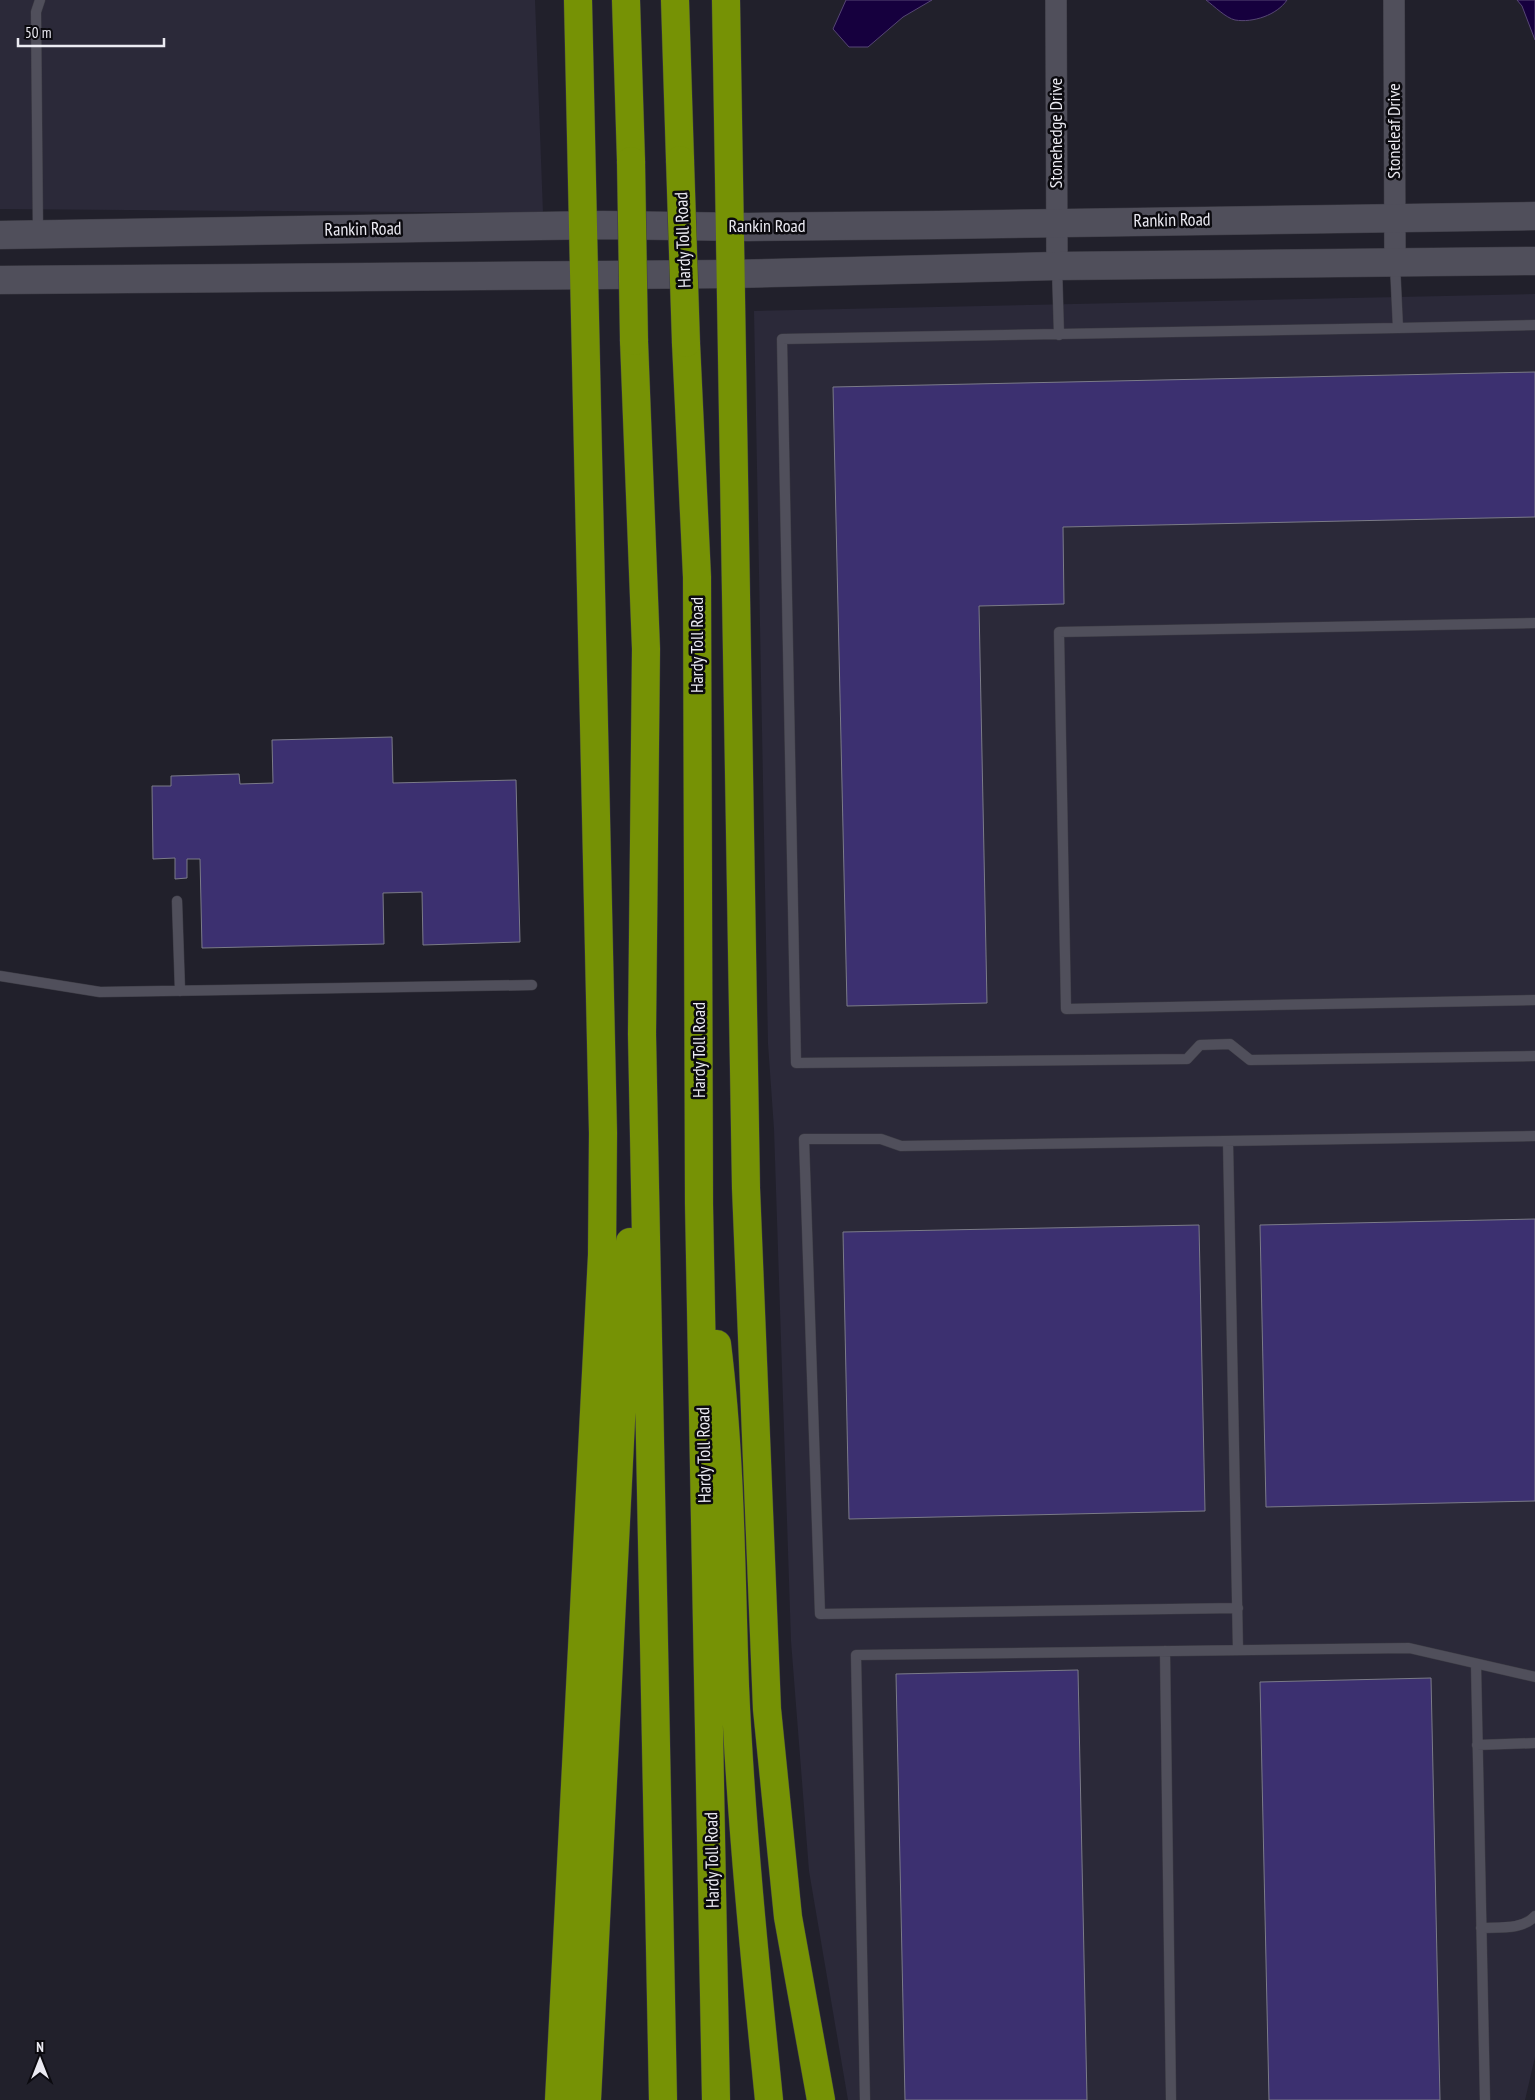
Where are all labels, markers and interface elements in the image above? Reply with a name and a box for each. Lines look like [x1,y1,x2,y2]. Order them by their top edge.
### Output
scale bar [18,15,164,47]
text: 50 m [25,23,51,42]
street label: Stonehedge Drive [1044,78,1067,188]
street label: Stoneleaf Drive [1382,83,1405,179]
street label: Hardy Toll Road [669,192,696,288]
street label: Rankin Road [1133,207,1211,232]
street label: Rankin Road [728,214,806,237]
street label: Rankin Road [324,216,402,241]
street label: Hardy Toll Road [685,597,708,693]
street label: Hardy Toll Road [687,1002,710,1098]
street label: Hardy Toll Road [691,1407,716,1503]
street label: Hardy Toll Road [699,1812,724,1908]
north arrow [15,2035,65,2085]
text: N [36,2038,44,2056]

